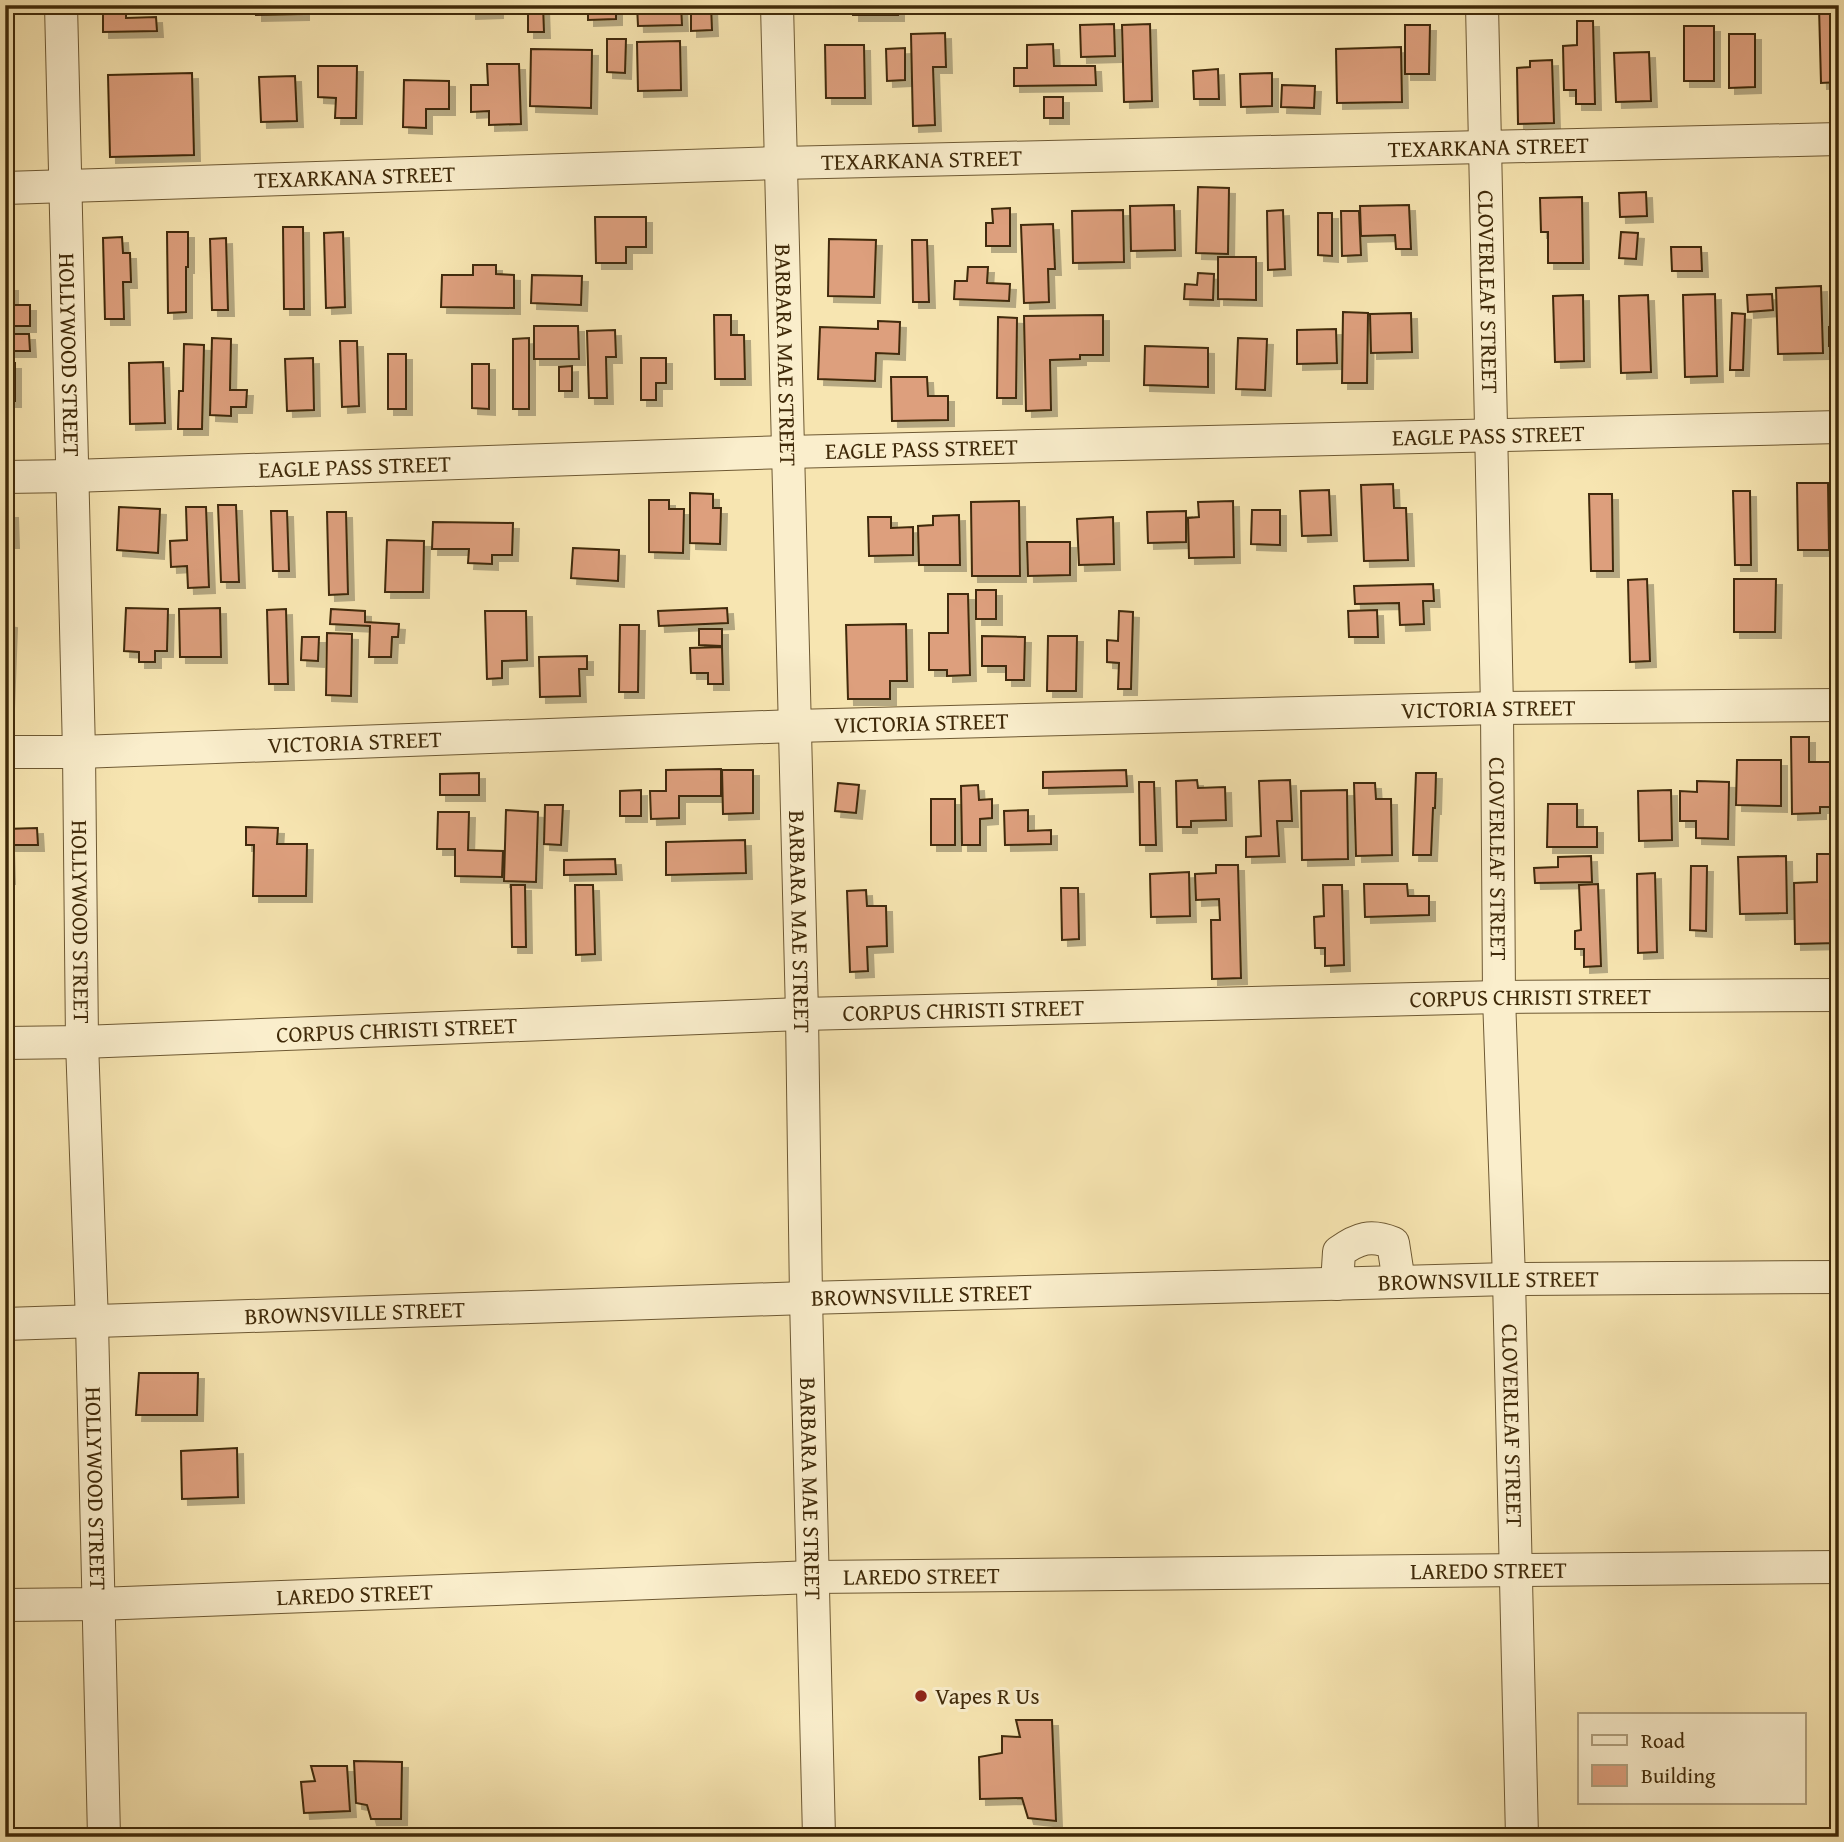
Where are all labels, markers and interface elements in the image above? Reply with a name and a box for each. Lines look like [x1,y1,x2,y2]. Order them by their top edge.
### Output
street label: TEXARKANA STREET [1387,128,1589,165]
street label: TEXARKANA STREET [821,141,1023,178]
street label: TEXARKANA STREET [254,156,456,196]
street label: CLOVERLEAF STREET [1470,190,1507,394]
street label: BARBARA MAE STREET [767,243,805,467]
street label: HOLLYWOOD STREET [51,253,89,457]
street label: EAGLE PASS STREET [1392,416,1585,454]
street label: EAGLE PASS STREET [825,430,1018,467]
street label: EAGLE PASS STREET [258,446,452,486]
street label: VICTORIA STREET [1401,690,1576,726]
street label: VICTORIA STREET [834,704,1009,741]
street label: VICTORIA STREET [267,722,443,761]
street label: CLOVERLEAF STREET [1481,757,1516,961]
street label: BARBARA MAE STREET [781,810,819,1033]
street label: HOLLYWOOD STREET [64,820,99,1024]
street label: CORPUS CHRISTI STREET [1409,979,1651,1015]
street label: CORPUS CHRISTI STREET [842,990,1085,1029]
street label: CORPUS CHRISTI STREET [275,1008,518,1050]
street label: BROWNSVILLE STREET [1377,1261,1599,1299]
street label: BROWNSVILLE STREET [811,1275,1033,1314]
street label: BROWNSVILLE STREET [244,1292,466,1332]
street label: CLOVERLEAF STREET [1494,1323,1532,1528]
street label: BARBARA MAE STREET [792,1377,830,1600]
street label: HOLLYWOOD STREET [77,1386,115,1591]
street label: LAREDO STREET [1410,1553,1567,1587]
street label: LAREDO STREET [843,1558,1000,1593]
street label: LAREDO STREET [276,1574,434,1613]
place label: Vapes R Us [935,1679,1040,1712]
marker: Vapes R Us [913,1688,929,1704]
legend [1578,1713,1806,1804]
text: Road [1641,1725,1686,1756]
text: Building [1641,1760,1716,1791]

